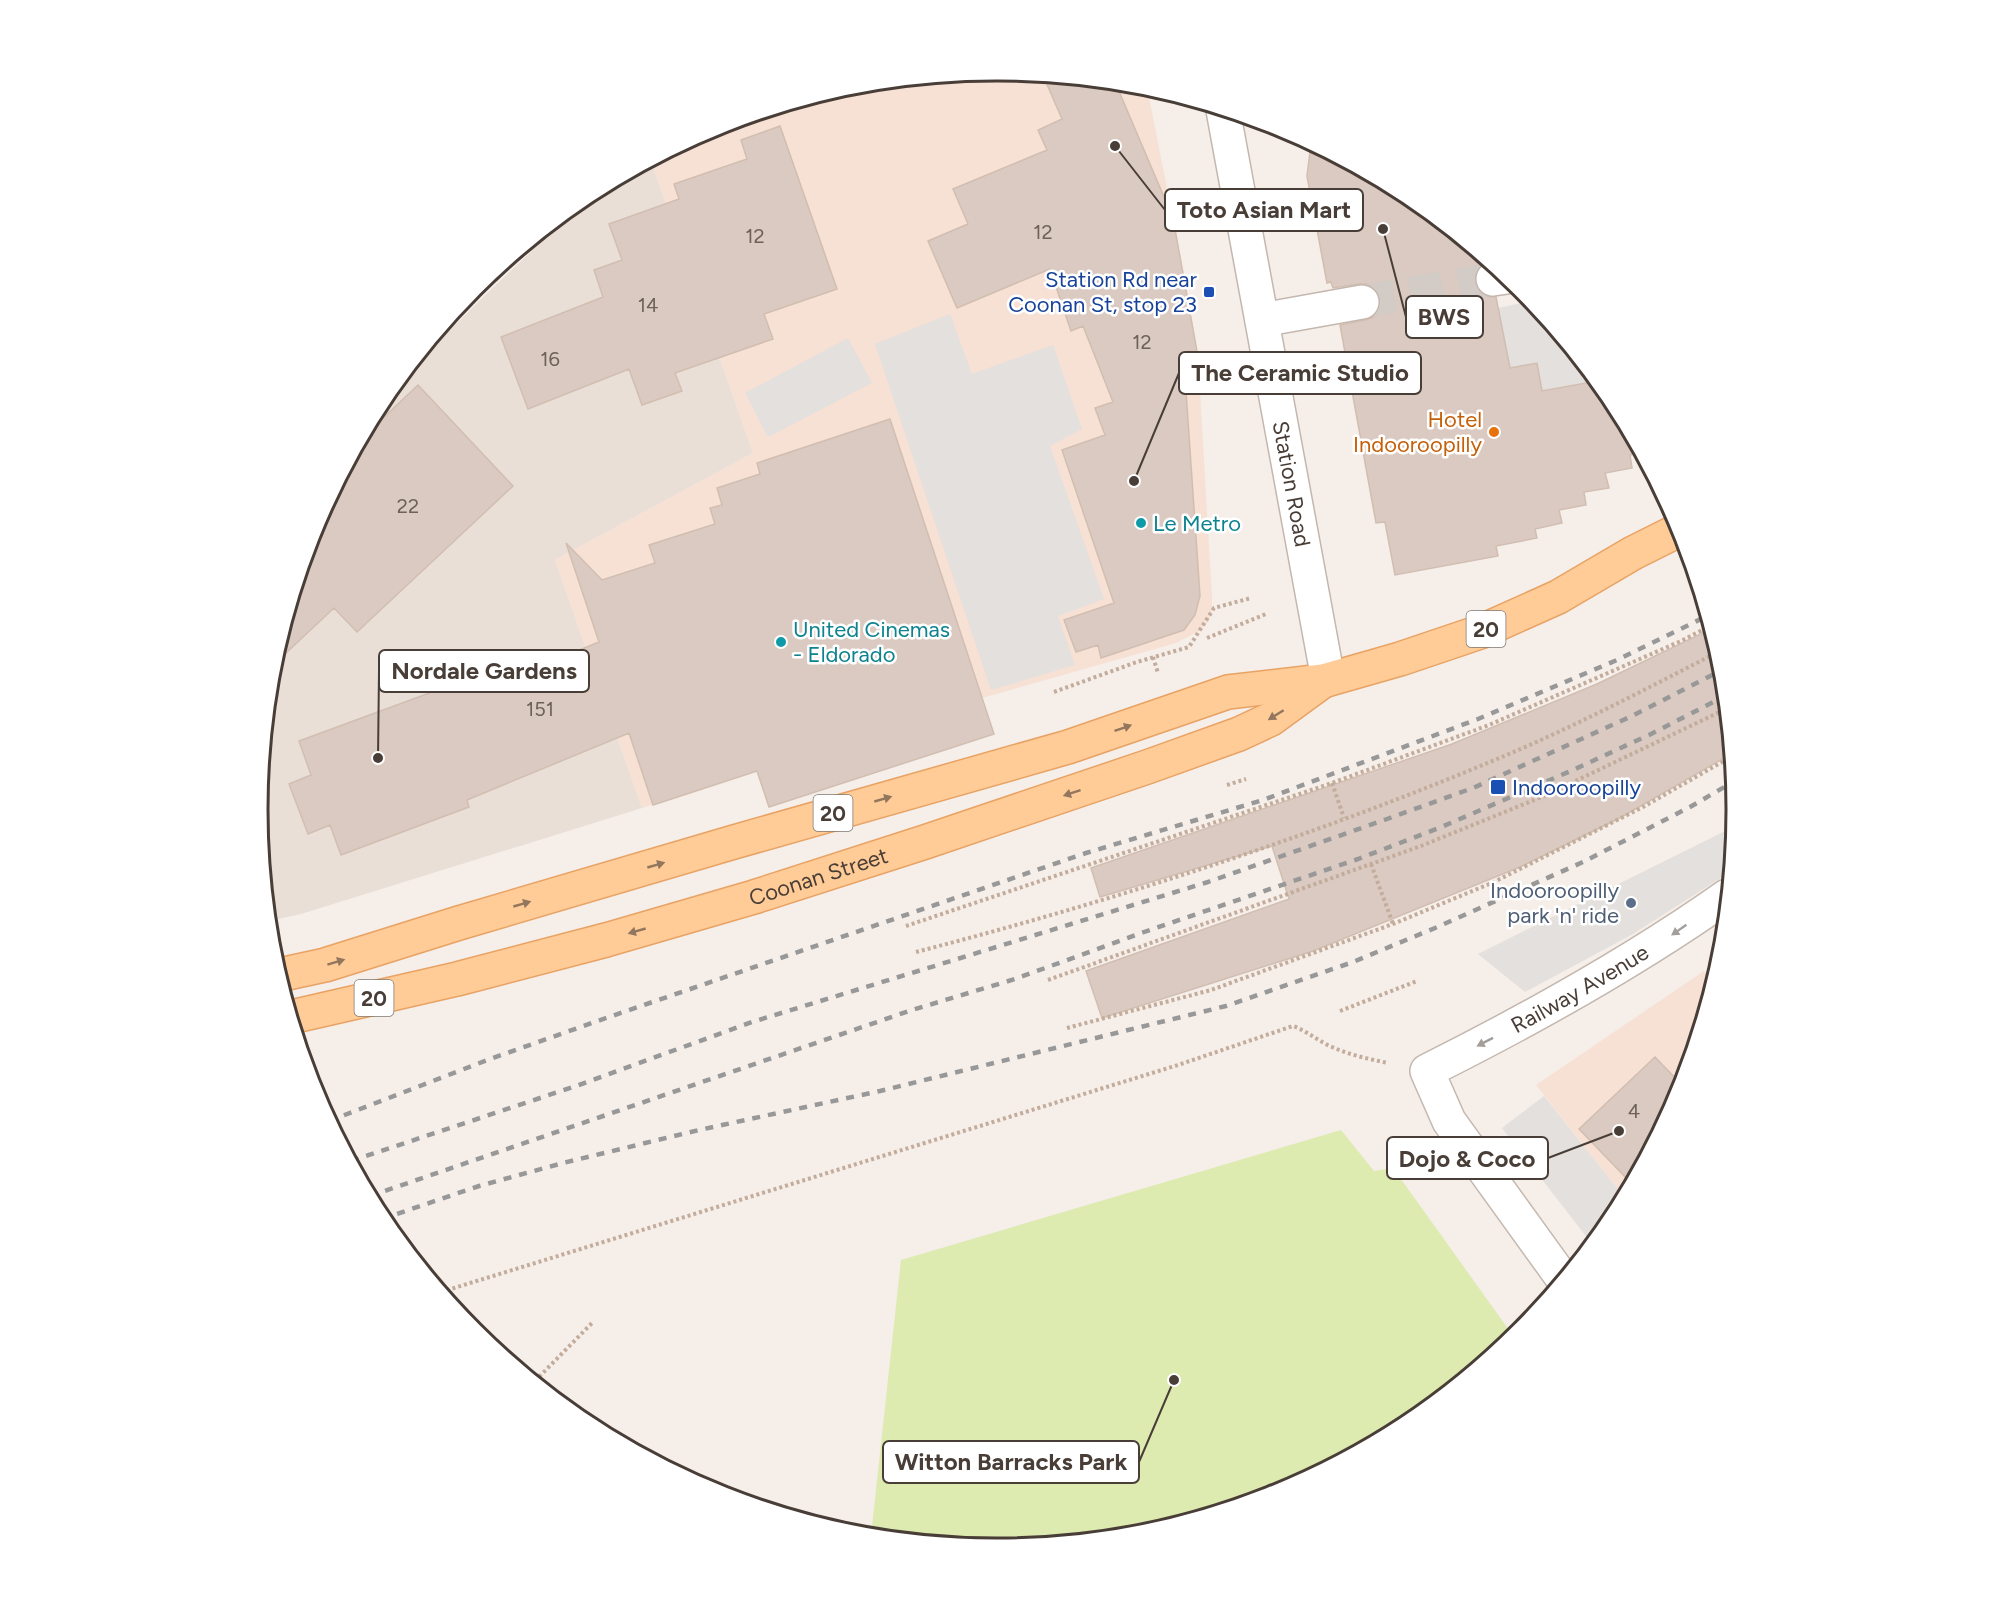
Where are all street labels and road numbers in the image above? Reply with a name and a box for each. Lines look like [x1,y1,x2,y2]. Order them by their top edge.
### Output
street label: Station Road [1267,418,1317,549]
road number: 20 [1466,611,1506,647]
road number: 20 [814,795,852,831]
street label: Coonan Street [746,841,891,911]
street label: Railway Avenue [1506,938,1653,1039]
road number: 20 [354,980,394,1016]

